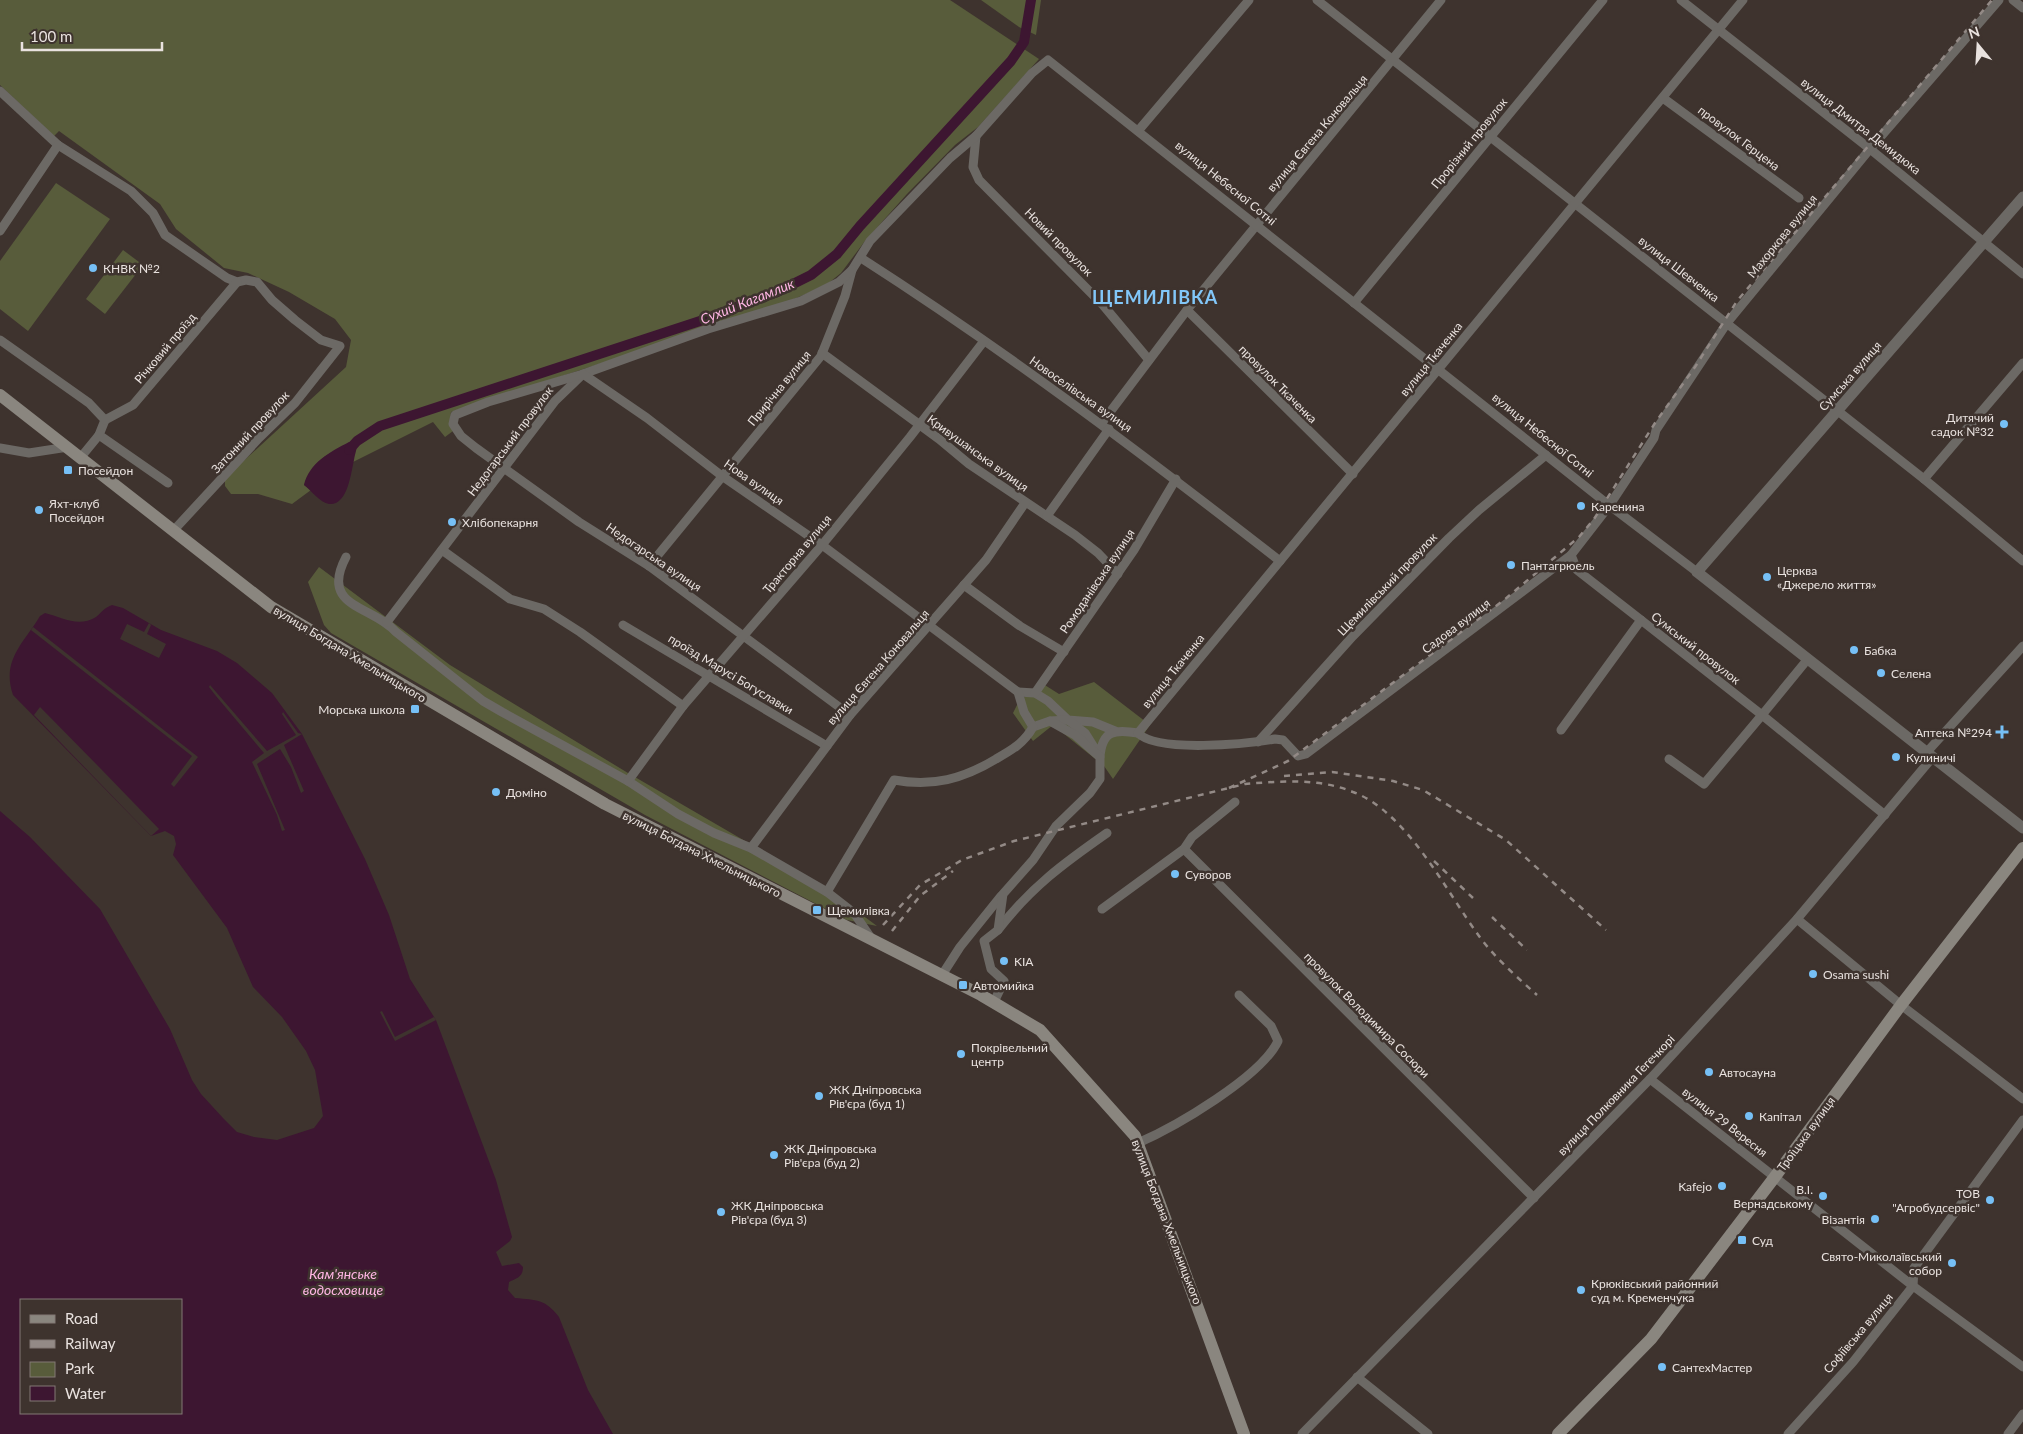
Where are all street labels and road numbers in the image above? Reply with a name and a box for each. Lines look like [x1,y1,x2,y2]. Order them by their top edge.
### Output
street label: вулиця Євгена Коновальця [1264,71,1370,195]
street label: вулиця Дмитра Демидюка [1798,75,1924,177]
street label: Прорізний провулок [1428,94,1511,191]
street label: провулок Герцена [1695,102,1783,174]
street label: вулиця Небесної Сотні [1172,138,1280,228]
street label: Махоркова вулиця [1744,191,1820,281]
street label: Новий провулок [1022,205,1097,280]
street label: вулиця Шевченка [1636,233,1722,305]
street label: Річковий проїзд [131,309,199,386]
street label: вулиця Ткаченка [1397,319,1465,399]
street label: Сумська вулиця [1816,338,1884,414]
street label: провулок Ткаченка [1236,342,1320,426]
street label: Прирічна вулиця [744,347,814,429]
street label: Новоселівська вулиця [1027,353,1135,435]
street label: Недогарський провулок [464,383,557,499]
street label: Затонний провулок [208,387,293,476]
street label: вулиця Небесної Сотні [1489,390,1597,480]
street label: Кривушанська вулиця [924,411,1032,495]
street label: Нова вулиця [721,456,787,508]
street label: Тракторна вулиця [760,511,834,596]
street label: Недогарська вулиця [603,519,705,595]
street label: Ромоданівська вулиця [1056,526,1138,636]
street label: Щемилівський провулок [1334,529,1441,638]
street label: Садова вулиця [1419,595,1493,657]
street label: вулиця Богдана Хмельницького [271,602,429,706]
street label: вулиця Євгена Коновальця [824,606,932,728]
street label: Сумський провулок [1649,609,1744,688]
street label: проїзд Марусі Богуславки [666,631,796,717]
street label: вулиця Ткаченка [1139,631,1207,711]
street label: вулиця Богдана Хмельницького [620,808,784,901]
street label: провулок Володимира Сосюри [1301,949,1433,1081]
street label: вулиця Полковника Гегечкорі [1554,1032,1678,1158]
street label: вулиця 29 Вересня [1679,1084,1771,1160]
street label: Троїцька вулиця [1774,1094,1838,1174]
street label: вулиця Богдана Хмельницького [1129,1137,1205,1307]
street label: Софіївська вулиця [1820,1290,1896,1376]

